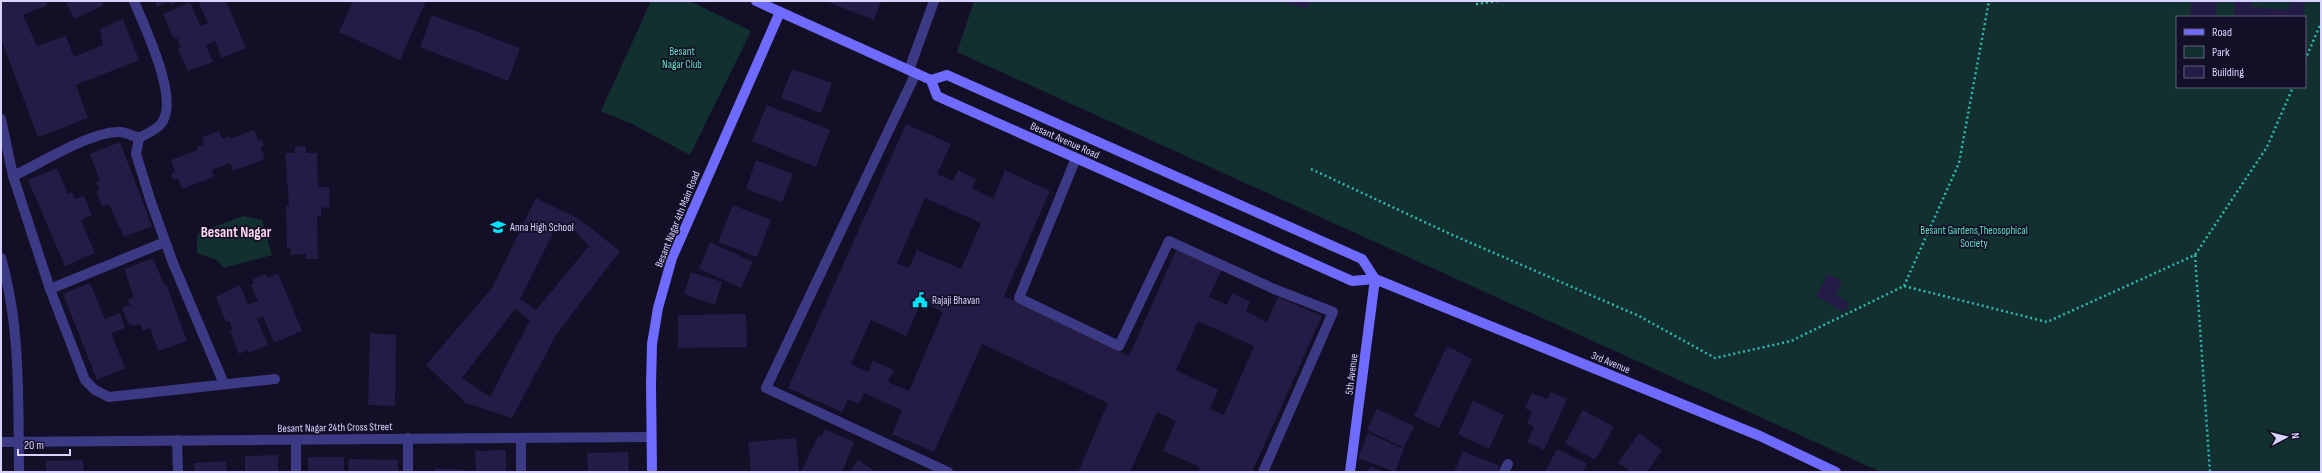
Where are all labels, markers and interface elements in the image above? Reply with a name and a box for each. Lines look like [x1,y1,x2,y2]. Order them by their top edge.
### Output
legend [2176,16,2306,88]
text: Road [2212,25,2232,40]
park label: Besant Nagar Club [662,45,702,71]
text: Park [2212,45,2230,60]
text: Building [2212,65,2244,80]
street label: Besant Avenue Road [1028,119,1102,162]
street label: Besant Nagar 4th Main Road [652,169,703,269]
school or university icon: Anna High School [489,218,507,236]
place label: Anna High School [509,221,574,234]
district label: Besant Nagar [201,223,272,242]
park label: Besant Gardens,Theosophical Society [1920,224,2028,250]
public building icon: Rajaji Bhavan [911,291,929,309]
place label: Rajaji Bhavan [932,294,980,307]
street label: 3rd Avenue [1589,349,1632,376]
street label: 5th Avenue [1343,353,1360,395]
north arrow [2266,417,2306,457]
street label: Besant Nagar 24th Cross Street [277,420,393,435]
scale bar [18,431,70,457]
text: N [2289,432,2302,440]
text: 20 m [24,438,44,453]

